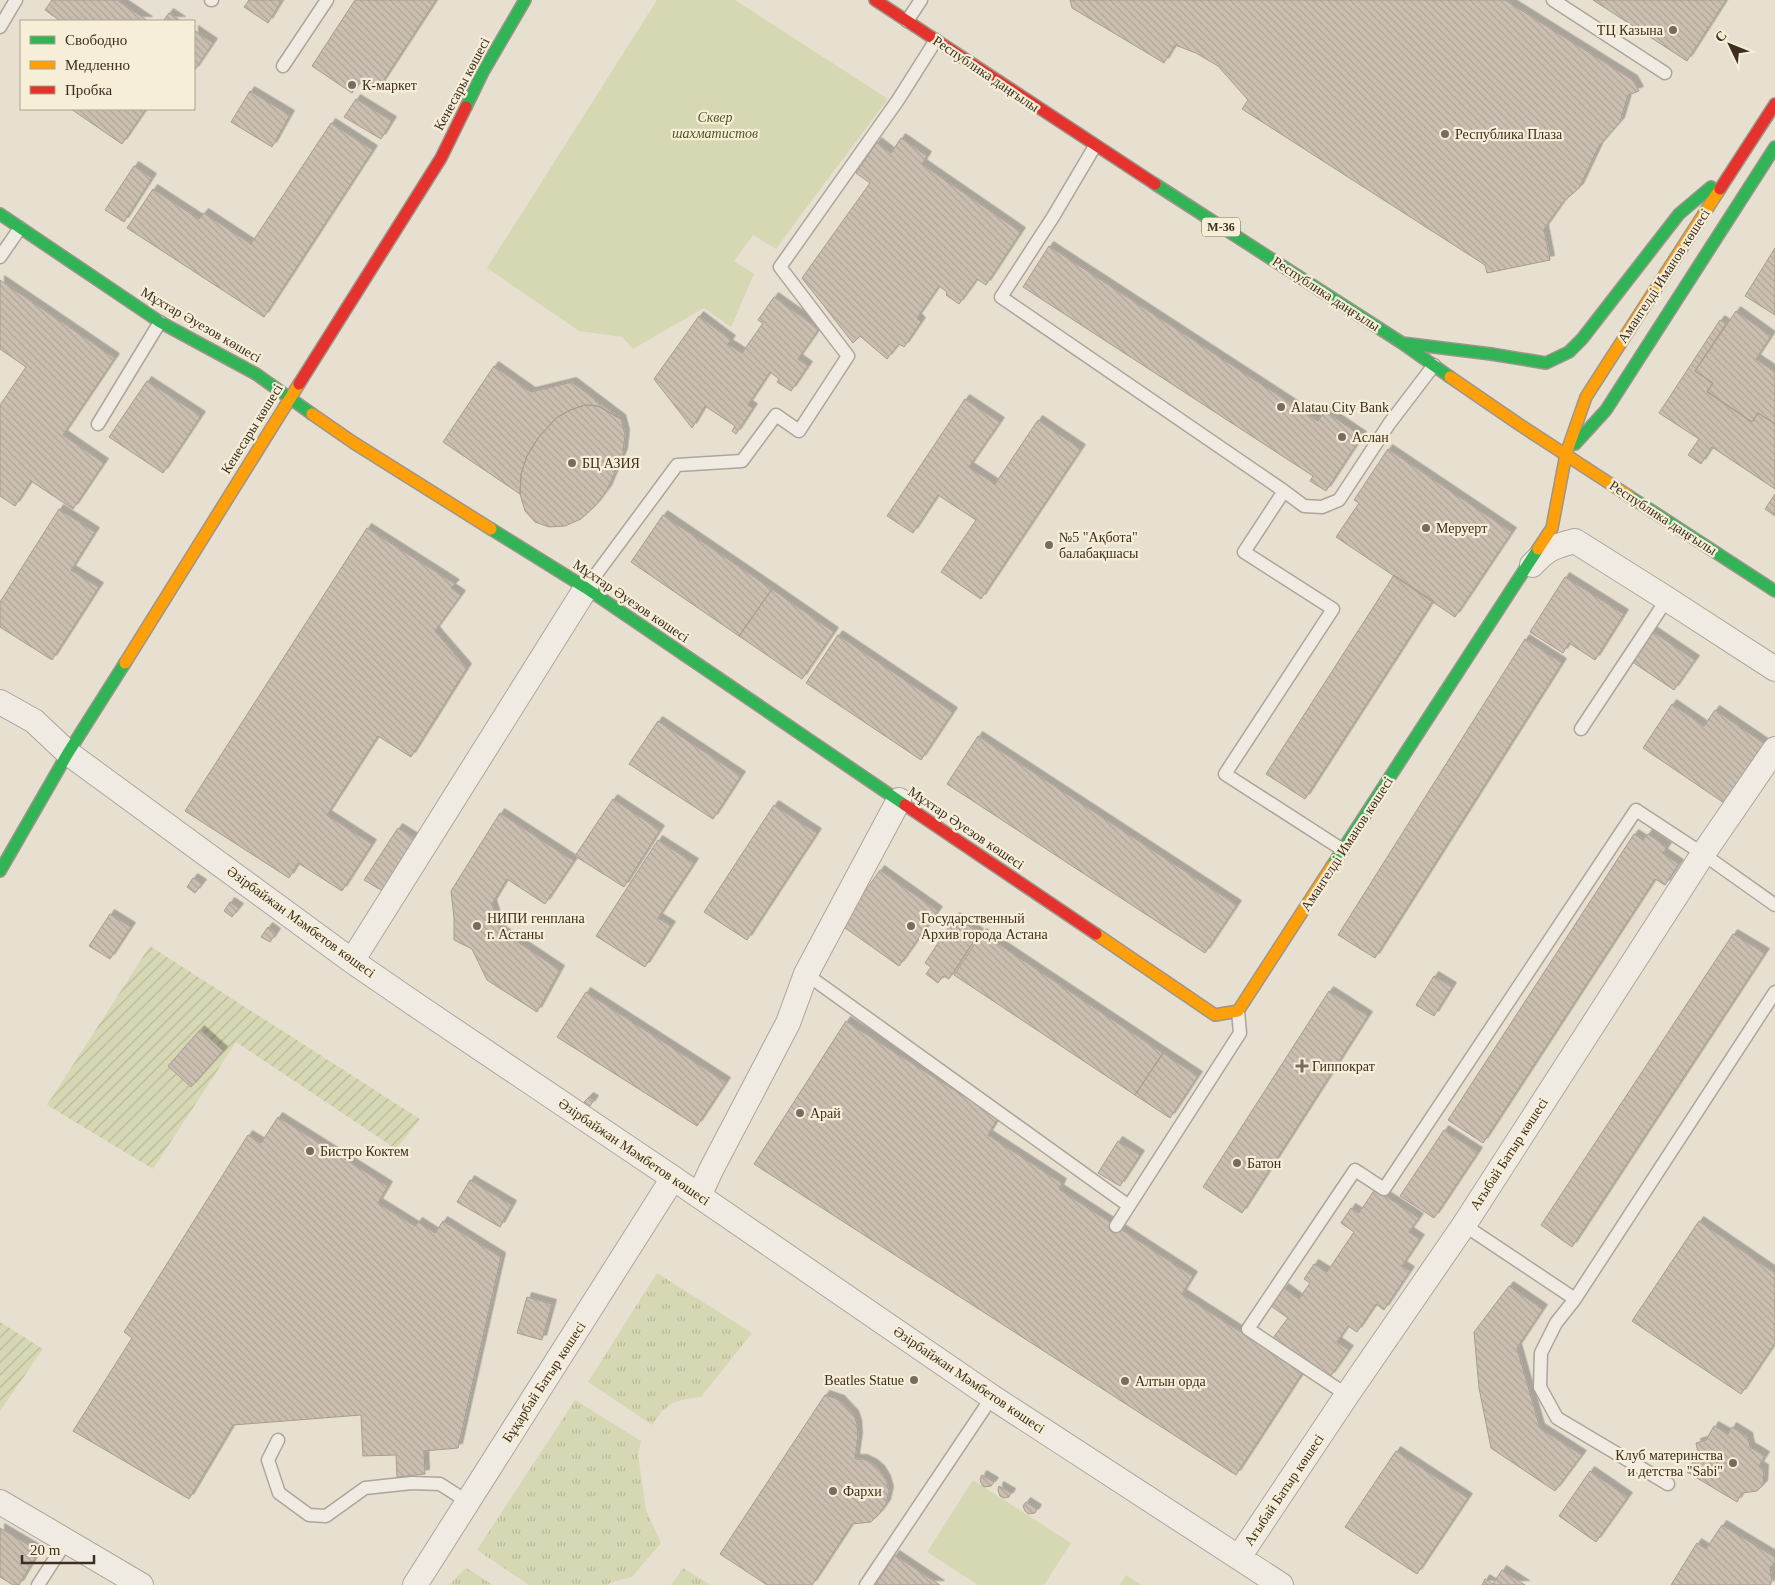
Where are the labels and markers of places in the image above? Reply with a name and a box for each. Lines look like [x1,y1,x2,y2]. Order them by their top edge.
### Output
place label: ТЦ Казына [1597,23,1664,38]
marker: ТЦ Казына [1667,24,1679,36]
place label: К-маркет [362,78,417,93]
marker: К-маркет [346,79,358,91]
place label: Республика Плаза [1455,127,1563,142]
marker: Республика Плаза [1439,128,1451,140]
place label: Alatau City Bank [1291,400,1389,415]
marker: Alatau City Bank [1275,401,1287,413]
place label: Аслан [1352,430,1389,445]
marker: Аслан [1336,431,1348,443]
place label: БЦ АЗИЯ [582,456,640,471]
marker: БЦ АЗИЯ [566,457,578,469]
place label: Меруерт [1436,521,1487,536]
marker: Меруерт [1420,522,1432,534]
place label: №5 "Ақбота" балабақшасы [1059,530,1139,561]
marker: №5 "Ақбота" балабақшасы [1043,539,1055,551]
place label: НИПИ генплана г. Астаны [487,911,585,942]
place label: Государственный Архив города Астана [921,911,1049,942]
marker: НИПИ генплана г. Астаны [471,920,483,932]
marker: Государственный Архив города Астана [905,920,917,932]
place label: Гиппократ [1312,1059,1375,1074]
marker: Гиппократ [1296,1060,1308,1072]
place label: Арай [810,1106,841,1121]
marker: Арай [794,1107,806,1119]
place label: Бистро Коктем [320,1144,409,1159]
marker: Бистро Коктем [304,1145,316,1157]
place label: Батон [1247,1156,1282,1171]
marker: Батон [1231,1157,1243,1169]
place label: Beatles Statue [824,1373,904,1388]
marker: Beatles Statue [908,1374,920,1386]
place label: Алтын орда [1135,1374,1207,1389]
marker: Алтын орда [1119,1375,1131,1387]
place label: Клуб материнства и детства "Sabi" [1615,1448,1724,1479]
marker: Клуб материнства и детства "Sabi" [1727,1457,1739,1469]
place label: Фархи [843,1484,882,1499]
marker: Фархи [827,1485,839,1497]

